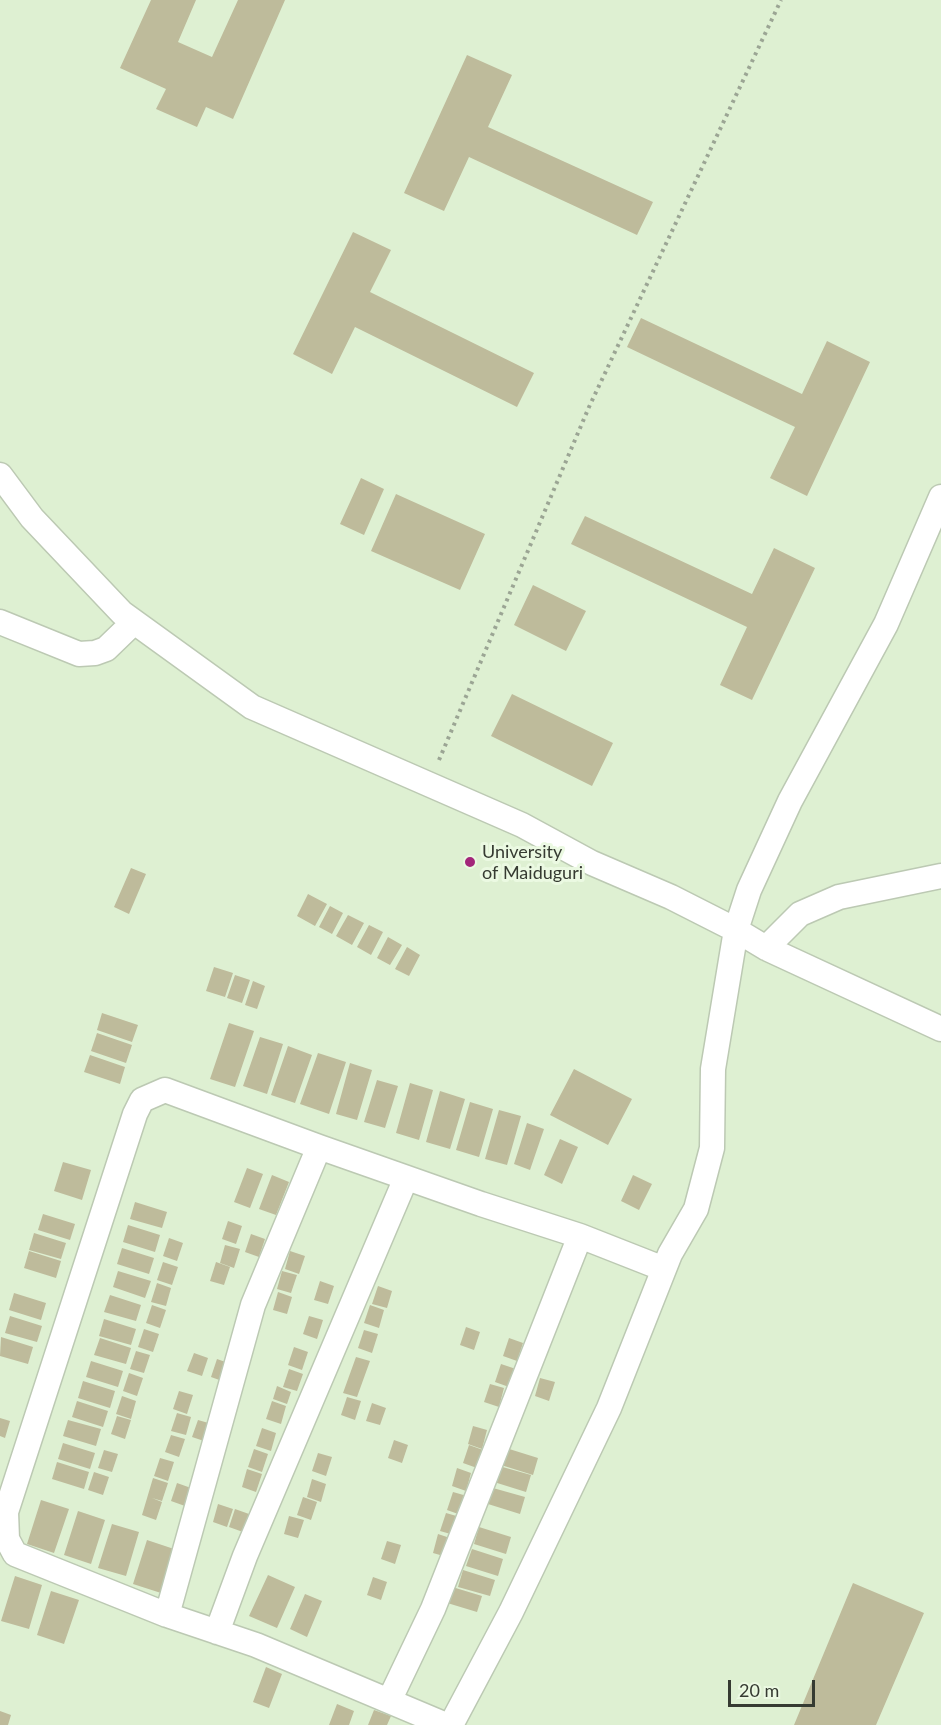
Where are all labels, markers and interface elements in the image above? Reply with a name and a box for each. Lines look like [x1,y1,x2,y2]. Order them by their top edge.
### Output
place label: University of Maiduguri [482,841,583,884]
marker: University of Maiduguri [463,855,477,869]
scale bar [731,1668,818,1706]
text: 20 m [739,1679,779,1701]

